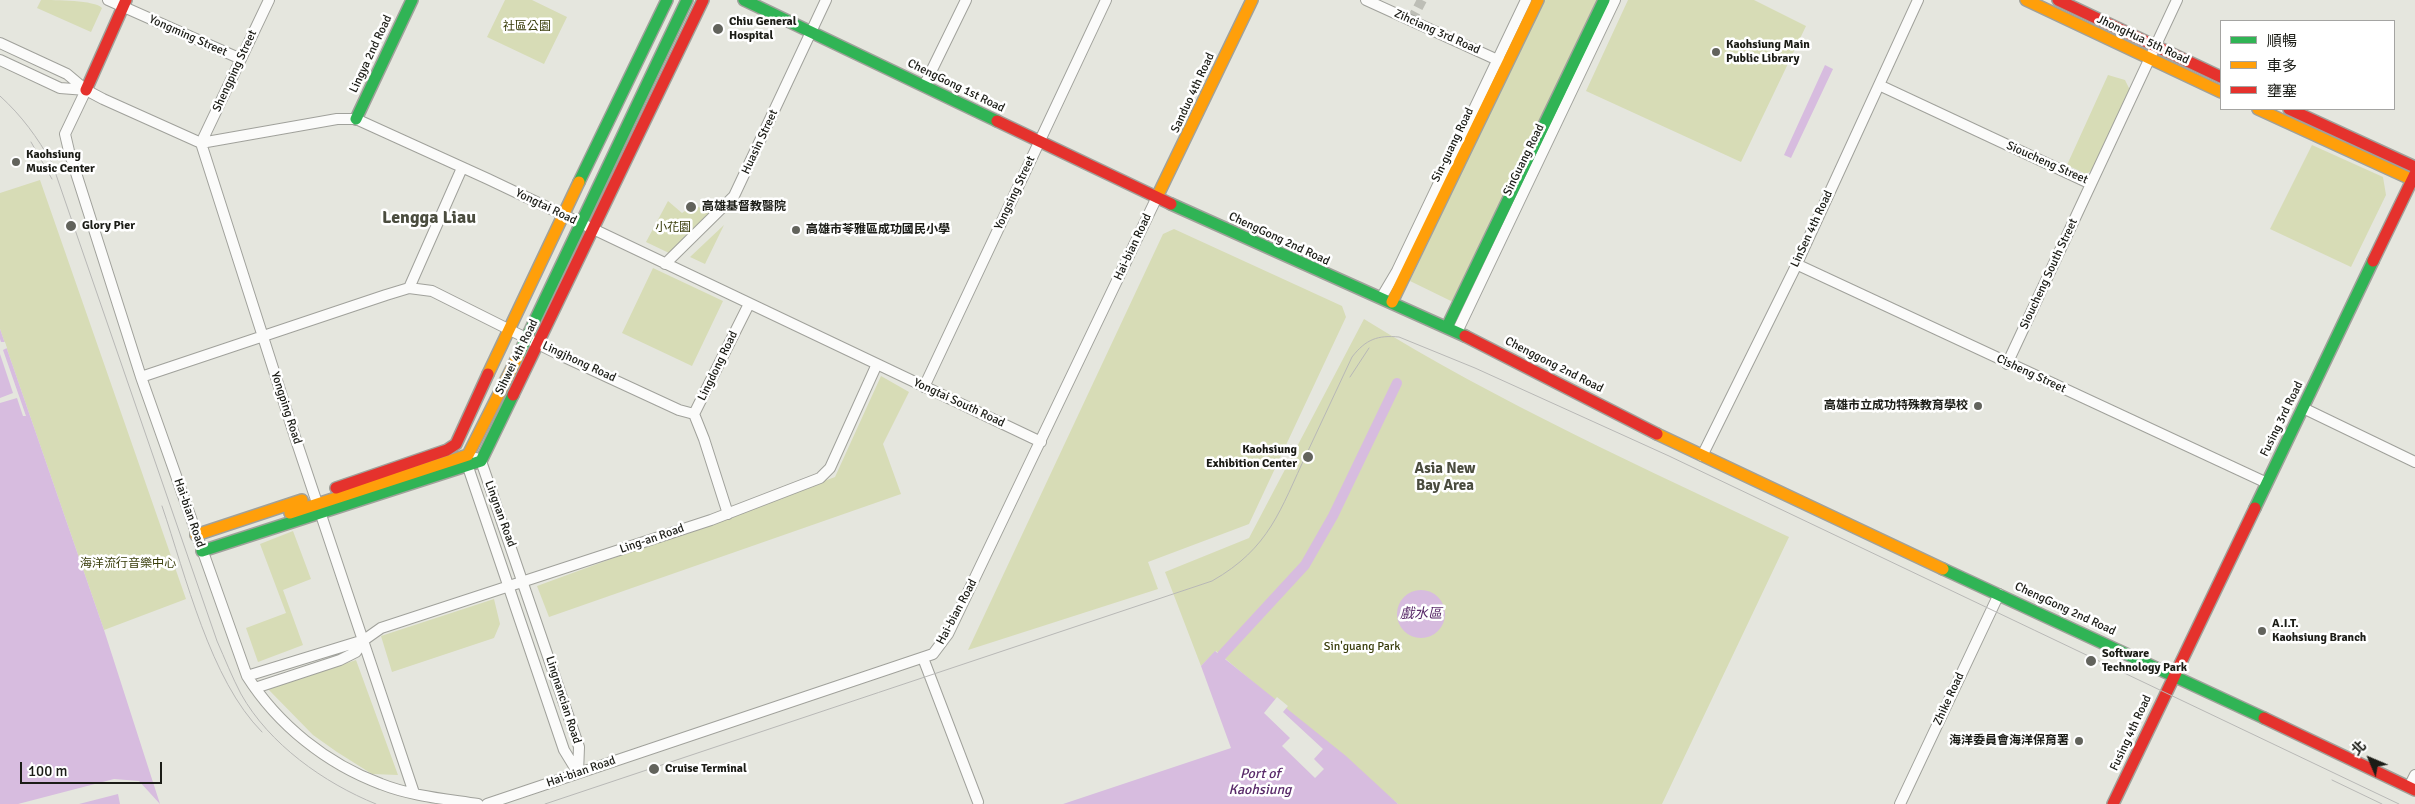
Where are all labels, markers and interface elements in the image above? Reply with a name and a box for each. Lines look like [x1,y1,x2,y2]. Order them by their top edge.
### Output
street label: Zihciang 3rd Road [1392,7,1482,57]
street label: Yongming Street [147,12,229,60]
street label: JhongHua 5th Road [2095,12,2191,68]
street label: Lingya 2nd Road [347,13,395,95]
place label: Chiu General Hospital [729,15,797,43]
park label: 社區公園 [503,20,551,34]
legend [2220,20,2395,110]
marker: Chiu General Hospital [711,22,725,36]
street label: Shengping Street [210,28,260,114]
text: 順暢 [2267,32,2297,50]
place label: Kaohsiung Main Public Library [1726,38,1810,66]
marker: Kaohsiung Main Public Library [1710,46,1722,58]
street label: Sanduo 4th Road [1168,51,1218,135]
street label: ChengGong 1st Road [905,56,1007,116]
text: 車多 [2267,57,2297,75]
text: 壅塞 [2267,82,2297,100]
street label: Sin-guang Road [1429,106,1477,184]
street label: Huasin Street [739,107,781,177]
street label: SinGuang Road [1500,122,1548,198]
street label: Sioucheng Street [2004,139,2090,187]
place label: Kaohsiung Music Center [26,148,95,176]
street label: Yongsing Street [992,154,1038,232]
marker: Kaohsiung Music Center [10,156,22,168]
street label: Yongtai Road [513,186,579,228]
street label: LinSen 4th Road [1788,188,1836,270]
marker: 高雄基督教醫院 [684,200,698,214]
place label: 高雄基督教醫院 [702,200,786,214]
district label: Lengga Liau [382,207,476,229]
street label: ChengGong 2nd Road [1226,209,1332,269]
street label: Hai-bian Road [1111,211,1155,283]
street label: Sioucheng South Street [2017,216,2081,332]
marker: Glory Pier [64,219,78,233]
place label: Glory Pier [82,219,135,233]
park label: 小花園 [655,221,691,235]
place label: 高雄市苓雅區成功國民小學 [806,223,950,237]
marker: 高雄市苓雅區成功國民小學 [790,224,802,236]
street label: Sihwei 4th Road [493,317,541,397]
street label: Lingdong Road [695,329,741,403]
street label: Chenggong 2nd Road [1502,334,1606,396]
street label: Lingjhong Road [540,339,618,385]
street label: Cisheng Street [1994,352,2068,396]
street label: Yongping Road [268,370,304,446]
street label: Yongtai South Road [911,376,1007,430]
street label: Fusing 3rd Road [2258,379,2306,459]
place label: 高雄市立成功特殊教育學校 [1824,399,1968,413]
marker: 高雄市立成功特殊教育學校 [1972,400,1984,412]
place label: Kaohsiung Exhibition Center [1206,443,1297,471]
marker: Kaohsiung Exhibition Center [1301,450,1315,464]
district label: Asia New Bay Area [1415,460,1475,495]
street label: Hai-bian Road [170,477,208,549]
street label: Lingnan Road [481,479,519,549]
street label: Ling-an Road [618,521,686,557]
park label: 海洋流行音樂中心 [80,557,176,571]
street label: Hai-bian Road [934,577,980,647]
street label: ChengGong 2nd Road [2012,579,2118,639]
water label: 戲水區 [1400,606,1442,622]
place label: A.I.T. Kaohsiung Branch [2272,617,2366,645]
marker: A.I.T. Kaohsiung Branch [2256,625,2268,637]
park label: Sin'guang Park [1324,640,1400,654]
place label: Software Technology Park [2102,647,2187,675]
street label: Lingnancian Road [542,654,584,746]
marker: Software Technology Park [2084,654,2098,668]
street label: Zhike Road [1931,670,1967,728]
street label: Fusing 4th Road [2107,693,2155,773]
place label: 海洋委員會海洋保育署 [1949,734,2069,748]
north arrow [2345,734,2395,784]
marker: 海洋委員會海洋保育署 [2073,735,2085,747]
text: 北 [2348,737,2370,759]
scale bar [22,752,165,784]
street label: Hai-bian Road [545,753,617,791]
text: 100 m [28,762,68,780]
marker: Cruise Terminal [647,762,661,776]
place label: Cruise Terminal [665,762,747,776]
water label: Port of Kaohsiung [1229,766,1291,799]

